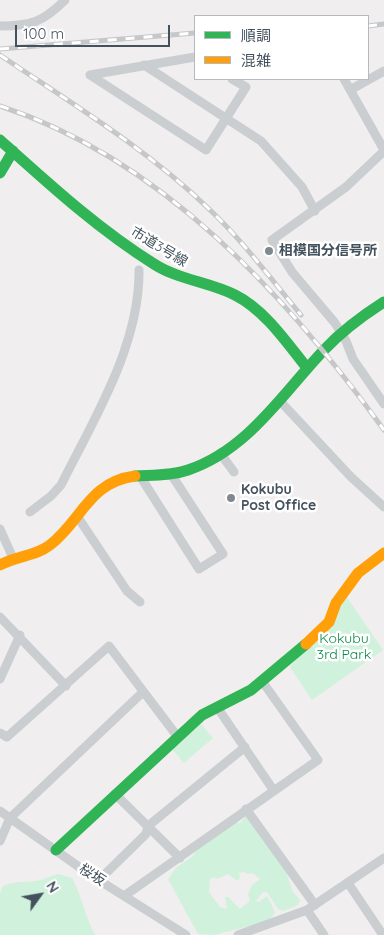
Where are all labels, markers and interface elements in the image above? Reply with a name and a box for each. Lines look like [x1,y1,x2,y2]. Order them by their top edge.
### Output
scale bar [18,15,172,47]
legend [194,15,369,80]
text: 100 m [23,24,64,43]
text: 順調 [241,26,271,45]
text: 混雑 [241,51,271,70]
street label: 市道3号線 [128,223,190,271]
place label: 相模国分信号所 [279,243,377,259]
marker: 相模国分信号所 [263,245,275,257]
place label: Kokubu Post Office [241,482,316,514]
marker: Kokubu Post Office [225,492,237,504]
park label: Kokubu 3rd Park [317,631,371,664]
street label: 桜坂 [76,860,108,890]
north arrow [15,870,65,920]
text: N [42,878,63,896]

